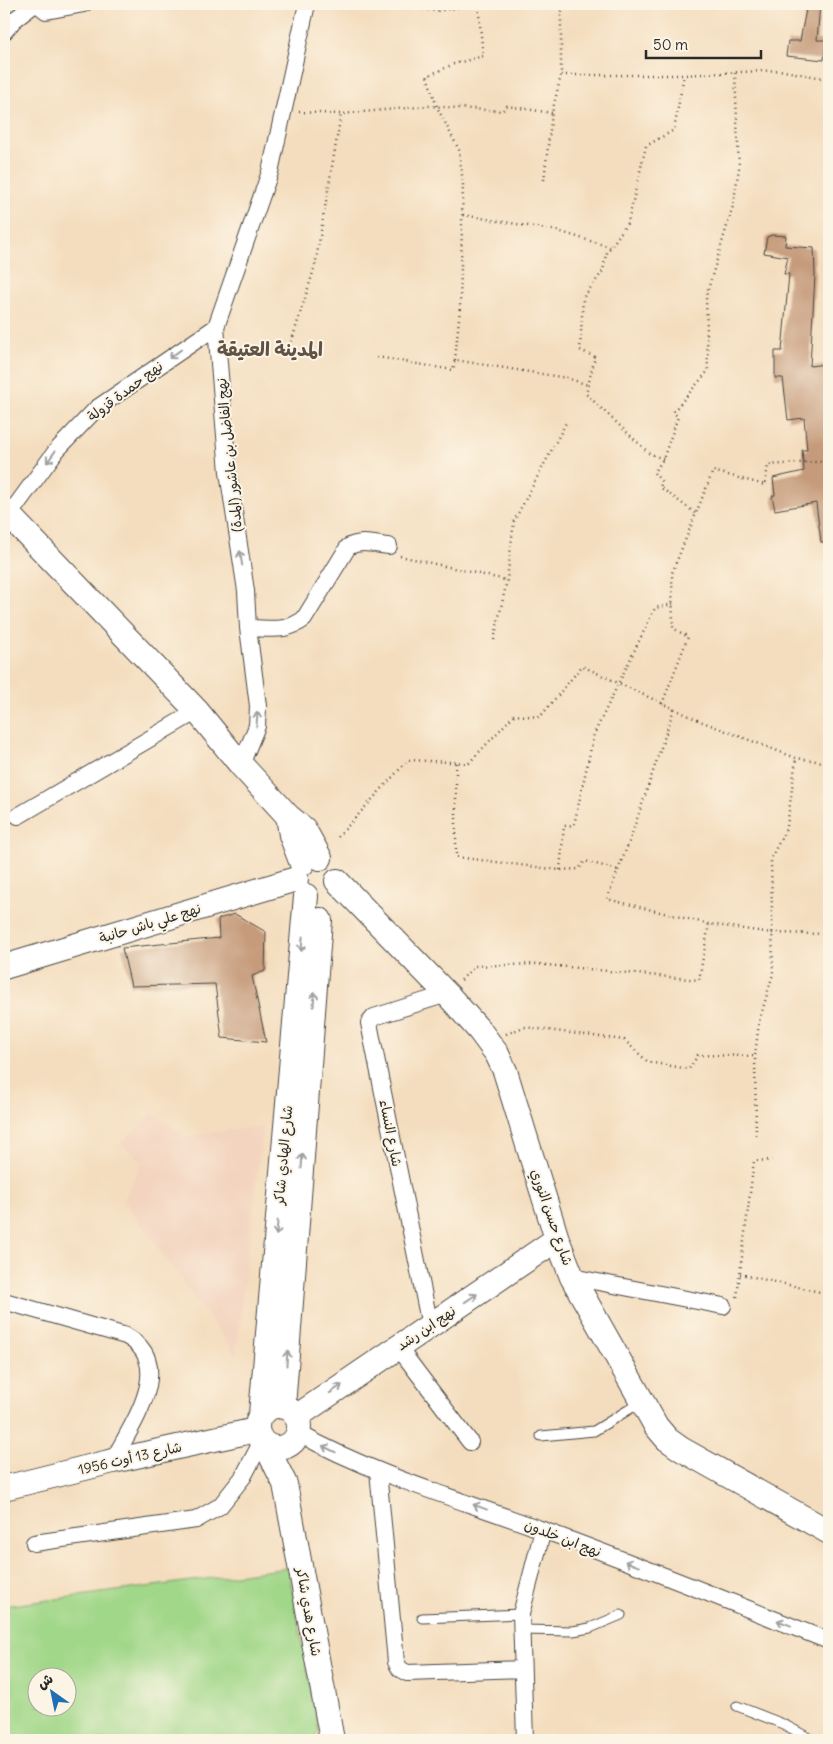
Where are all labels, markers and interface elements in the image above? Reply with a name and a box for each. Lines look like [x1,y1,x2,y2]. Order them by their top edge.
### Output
scale bar [646,28,760,60]
text: 50 m [653,35,688,54]
district label: المدينة العتيقة [217,337,323,361]
one-way arrow [169,348,182,359]
street label: نهج حمدة قزولة [84,357,167,426]
street label: نهج الفاضل بن عاشور (المدة) [212,377,247,533]
one-way arrow [46,450,57,464]
one-way arrow [236,550,246,566]
one-way arrow [252,711,262,727]
street label: نهج علي باش حانبة [97,899,204,951]
one-way arrow [297,936,306,952]
one-way arrow [309,991,319,1007]
street label: شارع النساء [375,1098,406,1168]
street label: شارع الهادي شاكر [270,1105,298,1207]
one-way arrow [297,1153,307,1169]
street label: شارع حسن النوري [525,1166,577,1268]
one-way arrow [272,1220,282,1236]
one-way arrow [463,1293,477,1303]
street label: نهج ابن رشد [393,1302,460,1355]
one-way arrow [282,1350,292,1366]
one-way arrow [329,1384,343,1394]
street label: شارع 13 أوت 1956 [76,1437,184,1480]
one-way arrow [321,1444,336,1454]
one-way arrow [472,1502,488,1512]
street label: نهج ابن خلدون [522,1515,604,1562]
one-way arrow [625,1559,640,1569]
street label: شارع هدي شاكر [290,1565,326,1658]
one-way arrow [777,1618,792,1627]
north arrow [28,1666,78,1716]
text: ش [34,1669,56,1693]

